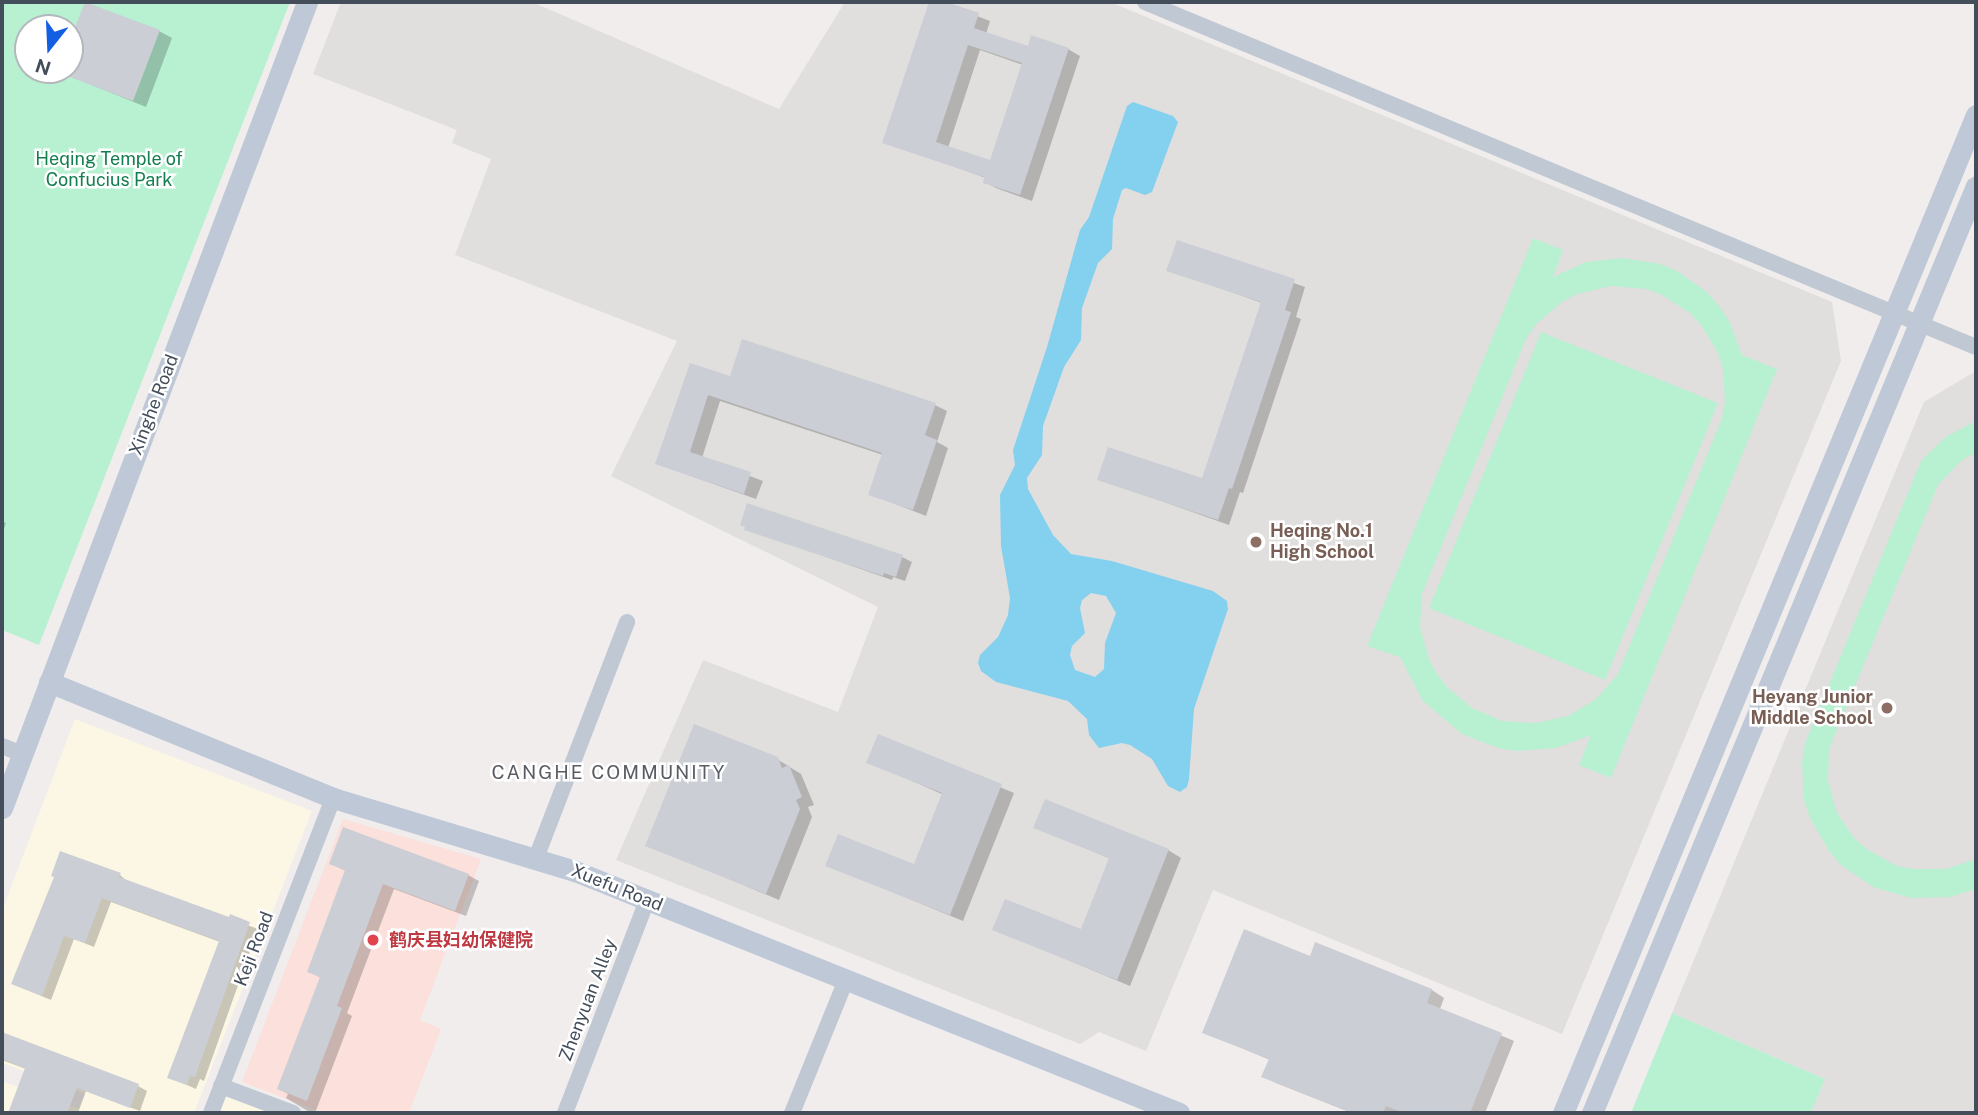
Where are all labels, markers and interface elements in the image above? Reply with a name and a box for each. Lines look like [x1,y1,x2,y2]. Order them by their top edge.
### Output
north arrow [14,14,84,84]
text: N [33,54,54,80]
park label: Heqing Temple of Confucius Park [35,149,183,192]
street label: Xinghe Road [125,352,183,458]
place label: Heqing No.1 High School [1270,521,1374,564]
marker: Heqing No.1 High School [1248,534,1264,550]
place label: Heyang Junior Middle School [1750,687,1873,730]
marker: Heyang Junior Middle School [1879,700,1895,716]
district label: CANGHE COMMUNITY [494,762,724,784]
street label: Xuefu Road [568,860,666,916]
street label: Keji Road [230,909,278,989]
place label: 鹤庆县妇幼保健院 [389,929,533,951]
marker: 鹤庆县妇幼保健院 [363,930,383,950]
street label: Zhenyuan Alley [555,936,621,1064]

